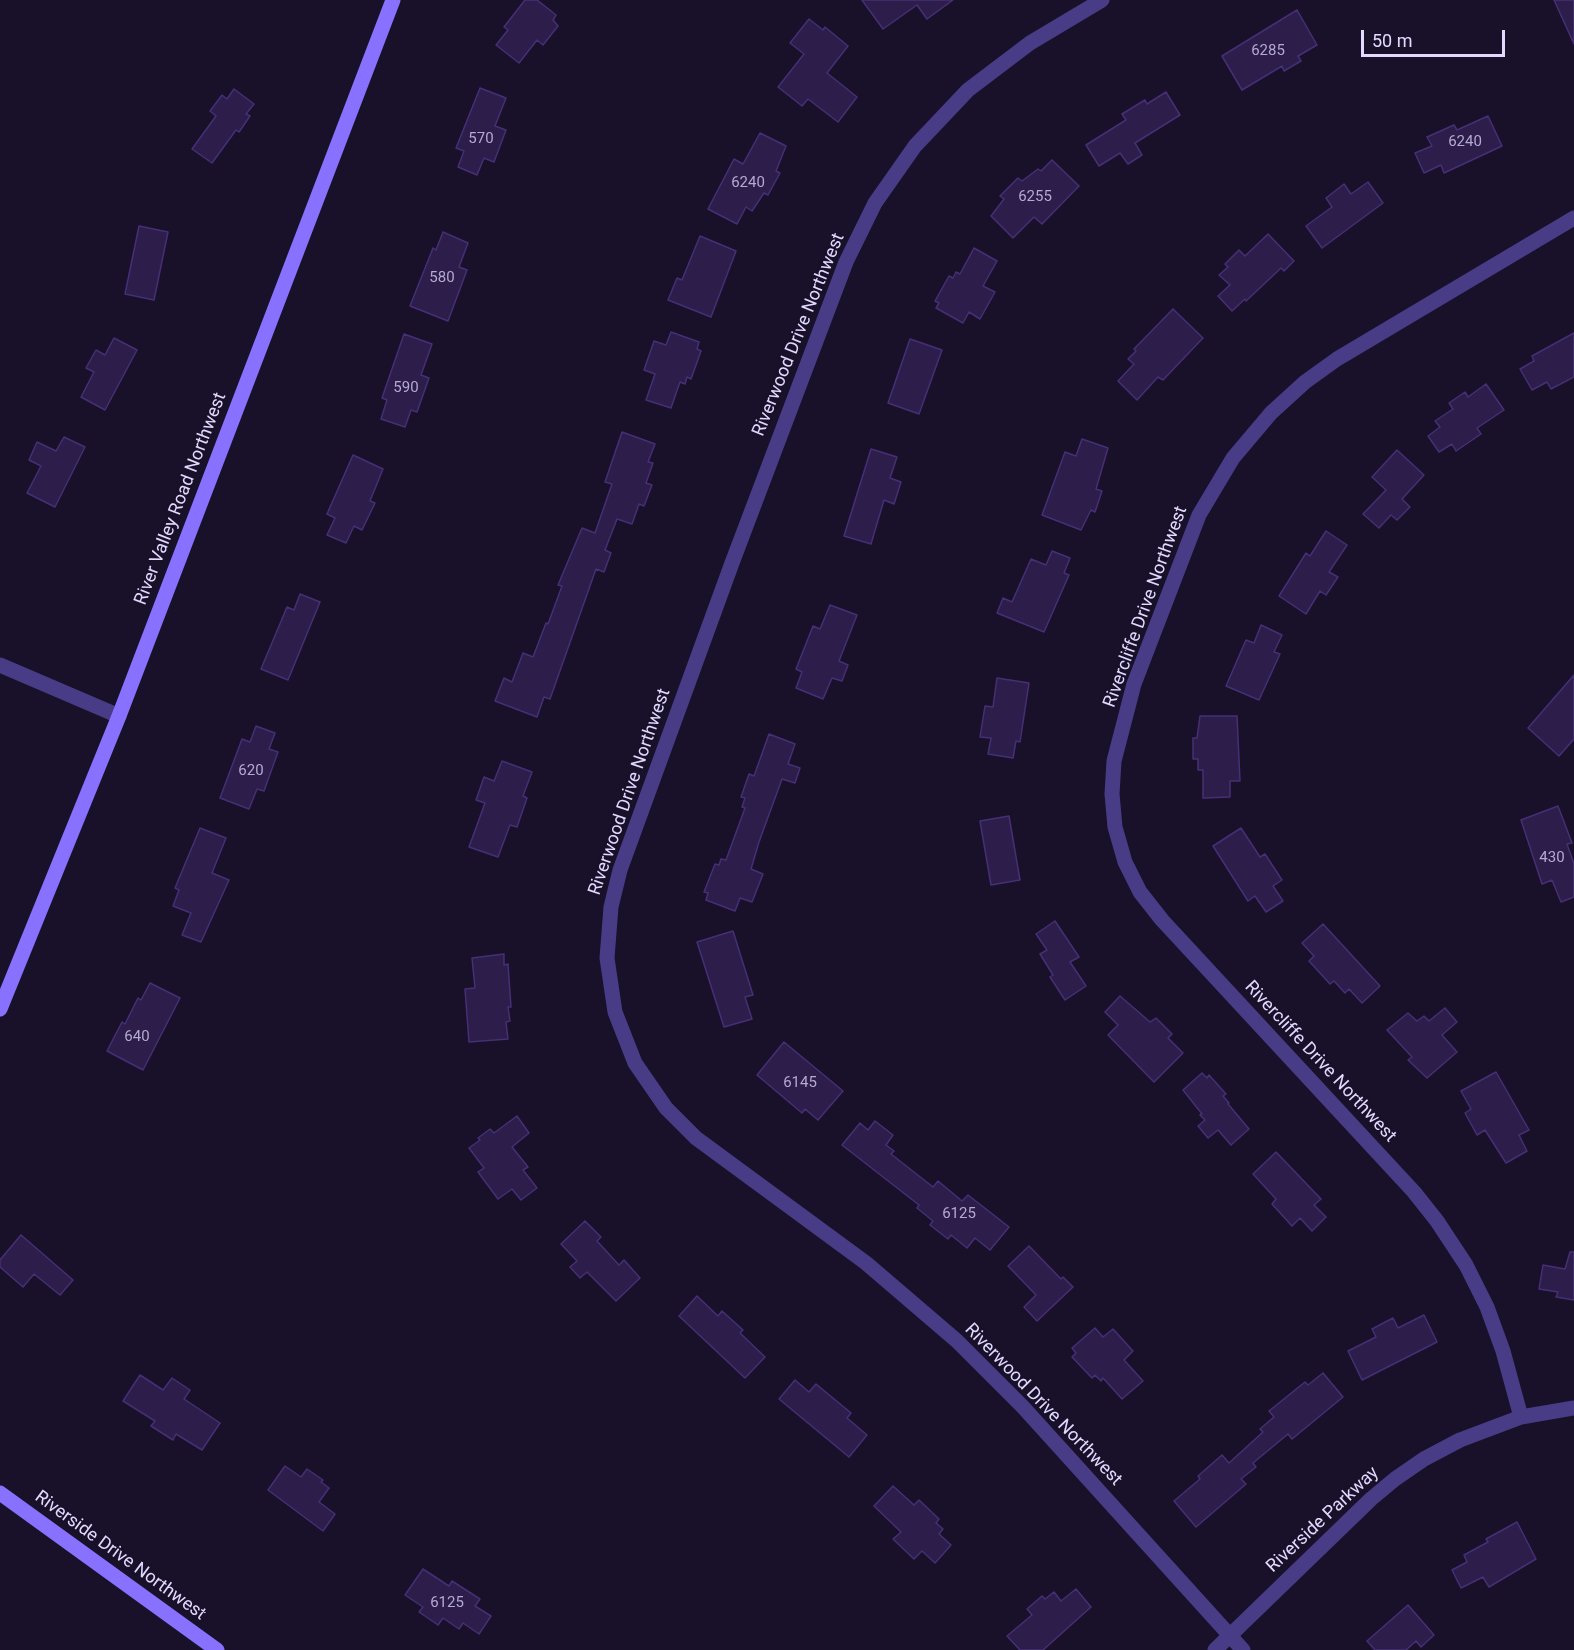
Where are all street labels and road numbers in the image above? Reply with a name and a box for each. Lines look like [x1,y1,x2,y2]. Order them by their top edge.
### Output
street label: Riverwood Drive Northwest [748,230,850,440]
street label: River Valley Road Northwest [130,390,232,608]
street label: Rivercliffe Drive Northwest [1099,503,1193,711]
street label: Riverwood Drive Northwest [584,686,676,898]
street label: Rivercliffe Drive Northwest [1240,977,1400,1147]
street label: Riverwood Drive Northwest [960,1319,1126,1491]
street label: Riverside Parkway [1262,1462,1384,1578]
street label: Riverside Drive Northwest [30,1487,210,1625]

